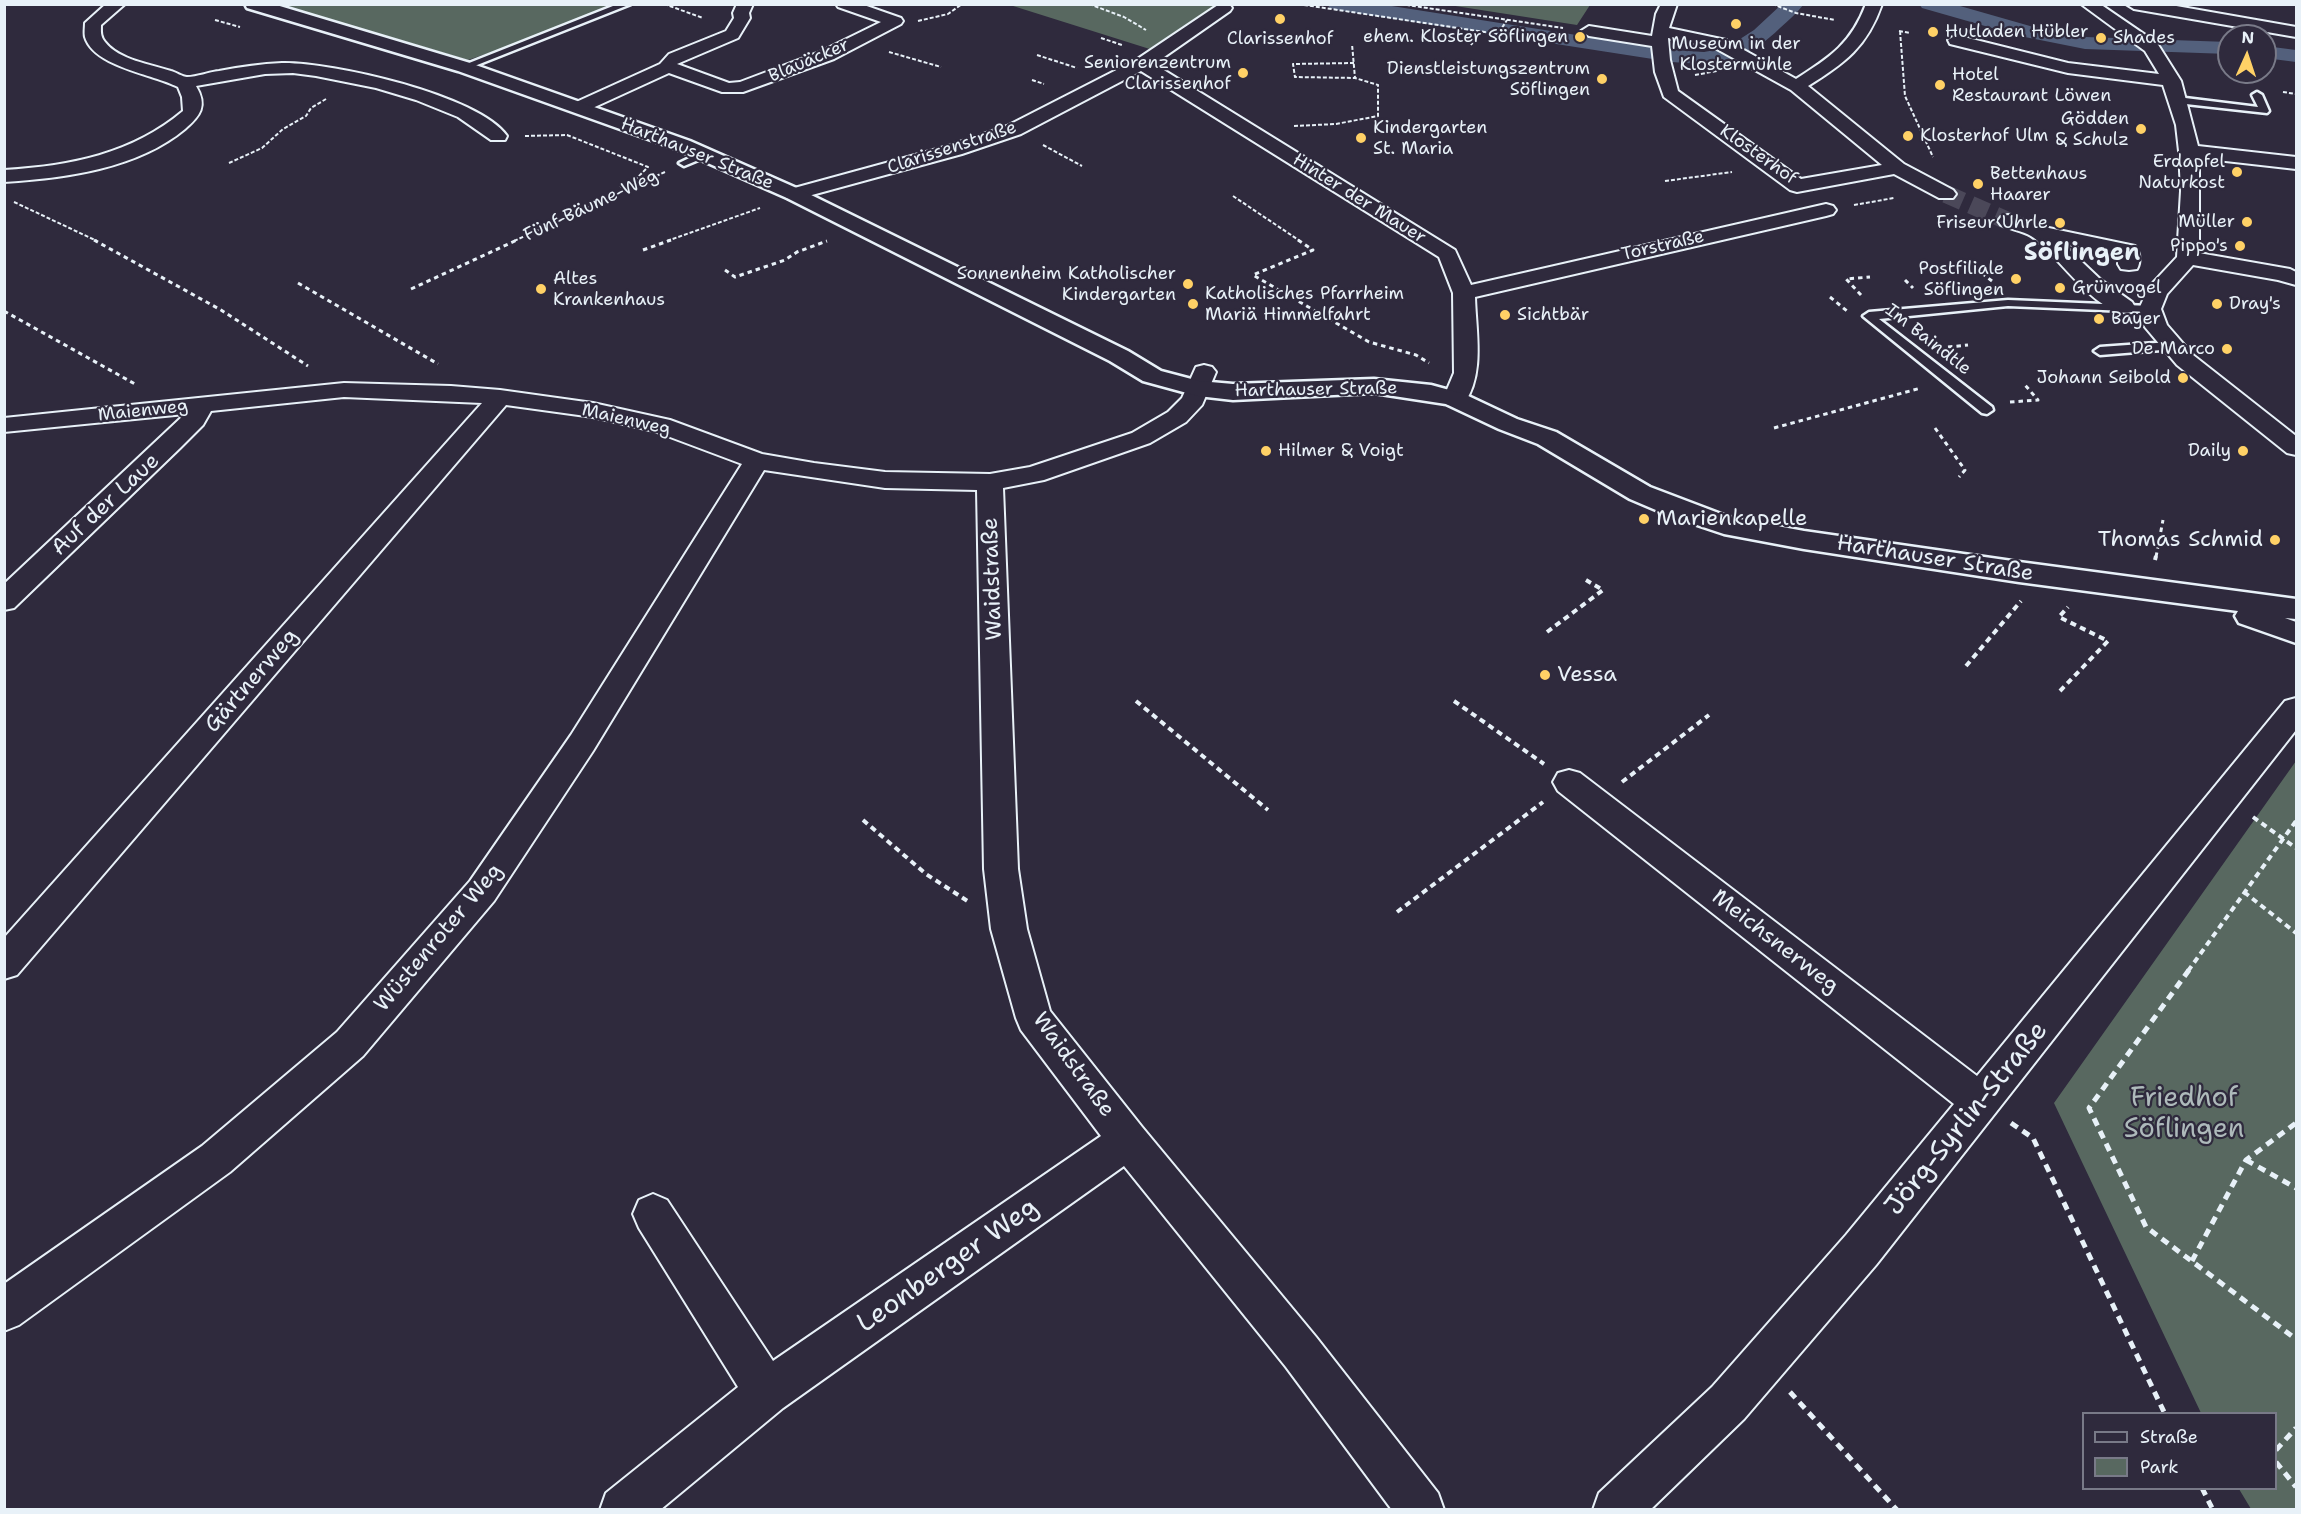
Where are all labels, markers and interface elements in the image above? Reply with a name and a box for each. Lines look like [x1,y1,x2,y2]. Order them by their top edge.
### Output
marker: Clarissenhof [1273,12,1287,26]
marker: Museum in der Klostermühle [1729,17,1743,31]
place label: Hutladen Hübler [1945,21,2089,43]
north arrow [2217,24,2277,84]
marker: Hutladen Hübler [1926,25,1940,39]
place label: ehem. Kloster Söflingen [1363,26,1568,48]
place label: Shades [2113,27,2175,49]
text: N [2241,27,2255,48]
place label: Clarissenhof [1227,28,1333,50]
marker: ehem. Kloster Söflingen [1573,30,1587,44]
marker: Shades [2094,31,2108,45]
place label: Museum in der Klostermühle [1671,33,1801,76]
street label: Blauäcker [765,34,853,88]
place label: Seniorenzentrum Clarissenhof [1084,52,1231,94]
place label: Dienstleistungszentrum Söflingen [1387,58,1590,100]
place label: Hotel Restaurant Löwen [1952,64,2111,106]
marker: Seniorenzentrum Clarissenhof [1236,66,1250,80]
marker: Dienstleistungszentrum Söflingen [1595,72,1609,86]
marker: Hotel Restaurant Löwen [1933,78,1947,92]
place label: Gödden & Schulz [2055,108,2129,150]
street label: Harthauser Straße [618,114,776,194]
street label: Clarissenstraße [885,117,1019,179]
place label: Kindergarten St. Maria [1373,117,1487,160]
street label: Klosterhof [1715,121,1801,189]
marker: Gödden & Schulz [2134,122,2148,136]
place label: Klosterhof Ulm [1920,125,2048,147]
marker: Klosterhof Ulm [1901,129,1915,143]
marker: Kindergarten St. Maria [1354,131,1368,145]
street label: Hinter der Mauer [1288,149,1430,249]
place label: Erdapfel Naturkost [2138,151,2225,194]
place label: Bettenhaus Haarer [1990,163,2087,206]
street label: Fünf-Bäume-Weg [520,165,662,247]
marker: Erdapfel Naturkost [2230,165,2244,179]
marker: Bettenhaus Haarer [1971,177,1985,191]
place label: Müller [2178,211,2235,233]
place label: Friseur Uhrle [1936,212,2048,234]
marker: Müller [2240,215,2254,229]
marker: Friseur Uhrle [2053,216,2067,230]
street label: Torstraße [1620,226,1706,266]
place label: Pippo's [2170,235,2228,257]
marker: Pippo's [2233,239,2247,253]
district label: Söflingen [2024,240,2140,268]
place label: Postfiliale Söflingen [1919,258,2004,300]
place label: Sonnenheim Katholischer Kindergarten [957,263,1176,306]
place label: Altes Krankenhaus [553,268,665,310]
marker: Postfiliale Söflingen [2009,272,2023,286]
marker: Sonnenheim Katholischer Kindergarten [1181,277,1195,291]
place label: Grünvogel [2072,277,2161,299]
marker: Grünvogel [2053,281,2067,295]
marker: Altes Krankenhaus [534,282,548,296]
place label: Katholisches Pfarrheim Mariä Himmelfahrt [1205,283,1404,326]
place label: Dray's [2229,293,2281,315]
marker: Katholisches Pfarrheim Mariä Himmelfahrt [1186,297,1200,311]
marker: Dray's [2210,297,2224,311]
street label: Im Baindtle [1881,300,1975,380]
place label: Sichtbär [1517,304,1589,326]
marker: Sichtbär [1498,308,1512,322]
place label: Bayer [2111,308,2161,330]
marker: Bayer [2092,312,2106,326]
place label: De Marco [2132,338,2215,360]
marker: De Marco [2220,342,2234,356]
place label: Johann Seibold [2037,367,2171,389]
marker: Johann Seibold [2176,371,2190,385]
street label: Harthauser Straße [1234,378,1398,402]
street label: Maienweg [97,396,189,426]
street label: Maienweg [580,399,672,441]
place label: Hilmer & Voigt [1278,440,1404,462]
place label: Daily [2188,440,2231,462]
marker: Hilmer & Voigt [1259,444,1273,458]
marker: Daily [2236,444,2250,458]
street label: Auf der Laue [46,448,166,562]
place label: Marienkapelle [1656,506,1807,532]
marker: Marienkapelle [1637,512,1651,526]
street label: Waidstraße [978,517,1008,641]
place label: Thomas Schmid [2098,527,2263,553]
street label: Harthauser Straße [1835,530,2035,588]
marker: Thomas Schmid [2268,533,2282,547]
street label: Gärtnerweg [200,624,304,738]
place label: Vessa [1557,662,1617,688]
marker: Vessa [1538,668,1552,682]
street label: Wüstenroter Weg [369,858,509,1018]
street label: Meichsnerweg [1706,884,1844,1000]
street label: Waidstraße [1026,1008,1120,1122]
street label: Jörg-Syrlin-Straße [1879,1015,2055,1223]
park label: Friedhof Söflingen [2124,1083,2244,1146]
street label: Leonberger Weg [851,1191,1045,1341]
legend [2082,1412,2277,1490]
text: Straße [2140,1425,2198,1449]
text: Park [2140,1455,2179,1479]

